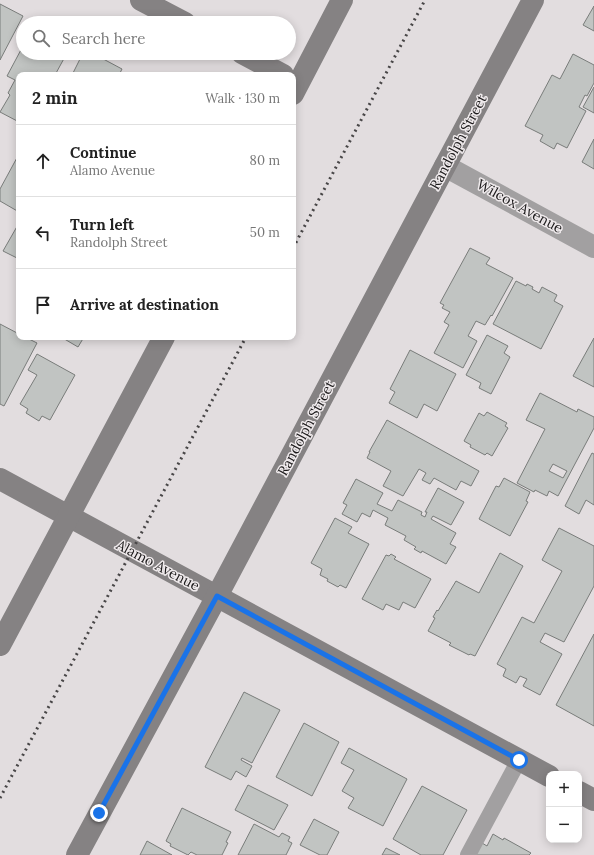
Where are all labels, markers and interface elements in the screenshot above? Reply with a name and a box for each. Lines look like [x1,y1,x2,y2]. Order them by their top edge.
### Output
search box [16,16,296,60]
icon: search [30,27,52,49]
text: Search here [62,29,145,48]
text: 2 min [32,87,78,109]
text: Walk · 130 m [205,90,280,107]
street label: Randolph Street [425,91,491,193]
text: Continue [70,143,136,162]
icon: ahead [32,150,54,172]
text: 80 m [250,152,280,169]
text: Alamo Avenue [70,162,155,179]
street label: Wilcox Avenue [474,175,567,237]
text: Turn left [70,215,134,234]
icon: left [32,222,54,244]
text: 50 m [250,224,280,241]
text: Randolph Street [70,234,168,251]
icon: arrive [32,294,54,316]
text: Arrive at destination [70,295,219,314]
street label: Randolph Street [273,377,339,479]
street label: Alamo Avenue [112,535,203,595]
route start [510,751,528,769]
map controls [546,771,582,843]
button: + [546,771,582,807]
route end [90,804,108,822]
button: − [546,807,582,843]

